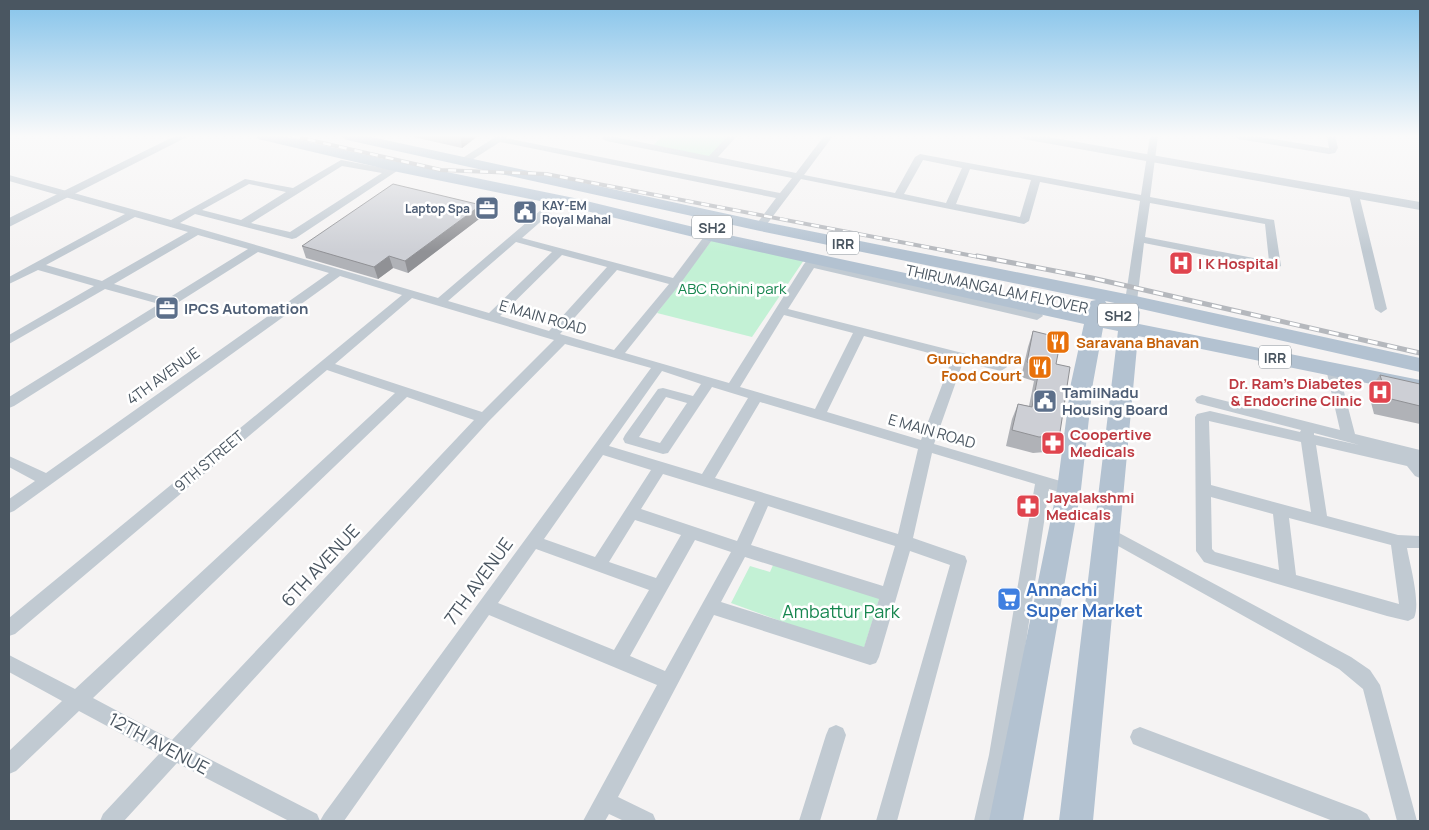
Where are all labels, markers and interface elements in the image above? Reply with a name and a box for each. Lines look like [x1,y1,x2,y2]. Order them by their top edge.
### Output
office icon: Laptop Spa [474,195,500,221]
place label: KAY-EM Royal Mahal [542,197,611,228]
public building icon: KAY-EM Royal Mahal [512,199,538,225]
place label: Laptop Spa [405,200,470,217]
road number: SH2 [692,216,732,238]
road number: IRR [827,232,859,254]
hospital icon: I K Hospital [1168,250,1194,276]
place label: I K Hospital [1198,253,1278,274]
street label: THIRUMANGALAM FLYOVER [904,259,1090,319]
park label: ABC Rohini park [678,278,787,299]
office icon: IPCS Automation [154,295,180,321]
street label: E MAIN ROAD [497,295,589,339]
place label: IPCS Automation [184,298,308,319]
road number: SH2 [1098,304,1138,326]
restaurant icon: Saravana Bhavan [1045,329,1071,355]
place label: Saravana Bhavan [1076,332,1199,353]
street label: 4TH AVENUE [122,342,204,410]
road number: IRR [1259,346,1291,368]
place label: Guruchandra Food Court [927,348,1022,386]
restaurant icon: Guruchandra Food Court [1027,354,1053,380]
place label: Dr. Ram's Diabetes & Endocrine Clinic [1229,373,1362,411]
hospital icon: Dr. Ram's Diabetes & Endocrine Clinic [1367,379,1393,405]
place label: TamilNadu Housing Board [1062,382,1168,420]
public building icon: TamilNadu Housing Board [1032,388,1058,414]
street label: E MAIN ROAD [886,409,978,453]
place label: Coopertive Medicals [1070,424,1152,462]
street label: 9TH STREET [170,426,248,496]
pharmacy icon: Coopertive Medicals [1040,430,1066,456]
place label: Jayalakshmi Medicals [1046,487,1134,525]
pharmacy icon: Jayalakshmi Medicals [1015,493,1041,519]
street label: 6TH AVENUE [276,519,364,611]
street label: 7TH AVENUE [438,533,518,629]
place label: Annachi Super Market [1026,577,1143,622]
supermarket icon: Annachi Super Market [996,586,1022,612]
park label: Ambattur Park [782,599,901,623]
street label: 12TH AVENUE [105,706,213,780]

